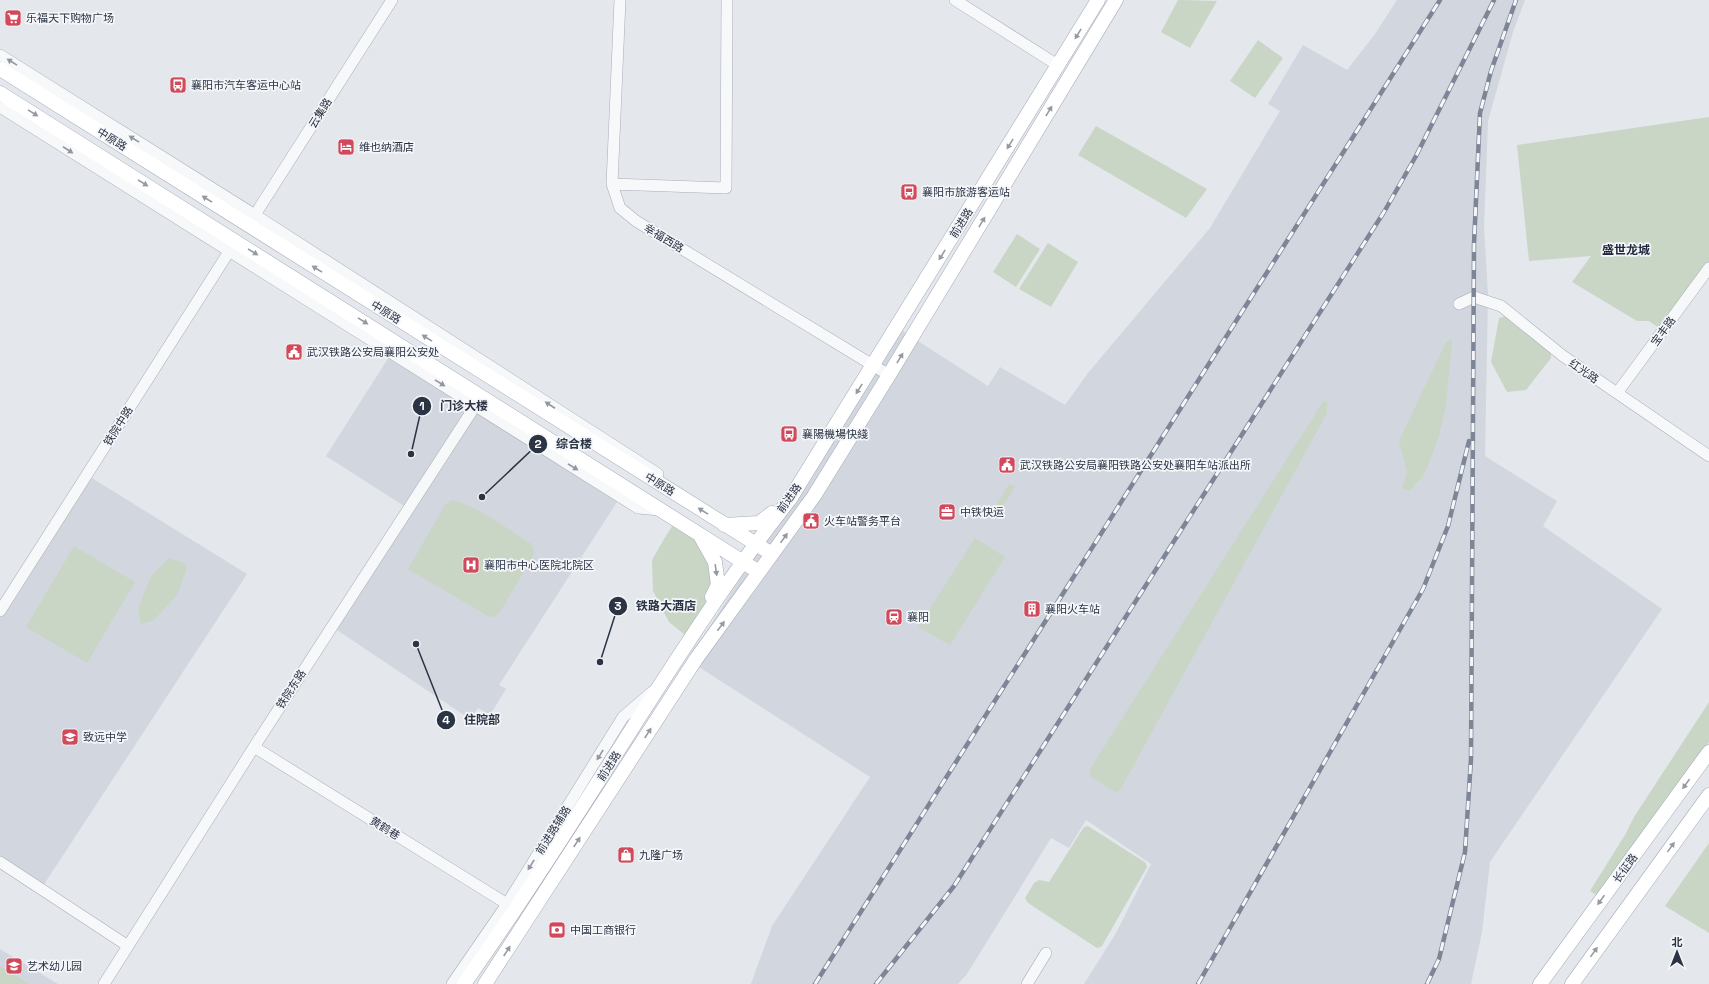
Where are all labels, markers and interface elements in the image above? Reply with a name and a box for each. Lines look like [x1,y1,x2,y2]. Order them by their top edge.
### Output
supermarket icon: 乐福天下购物广场 [3,8,23,28]
place label: 乐福天下购物广场 [26,11,114,25]
one-way arrow [1074,28,1081,39]
one-way arrow [7,58,17,66]
bus stop icon: 襄阳市汽车客运中心站 [168,75,188,95]
place label: 襄阳市汽车客运中心站 [191,78,301,92]
street label: 云集路 [305,95,335,131]
one-way arrow [1045,105,1052,117]
one-way arrow [27,110,39,117]
street label: 中原路 [94,124,130,154]
one-way arrow [128,135,140,142]
hotel icon: 维也纳酒店 [336,137,356,157]
one-way arrow [1006,139,1014,149]
place label: 维也纳酒店 [359,140,414,154]
one-way arrow [63,146,73,154]
one-way arrow [137,179,149,186]
bus stop icon: 襄阳市旅游客运站 [899,182,919,202]
place label: 襄阳市旅游客运站 [922,185,1010,199]
one-way arrow [201,196,213,203]
street label: 前进路 [946,205,976,241]
one-way arrow [978,217,985,228]
street label: 幸福西路 [642,221,686,255]
district label: 盛世龙城 [1602,242,1650,258]
one-way arrow [248,248,258,256]
one-way arrow [938,249,945,261]
one-way arrow [311,265,323,272]
street label: 中原路 [368,297,404,327]
street label: 宝丰路 [1648,314,1678,348]
one-way arrow [357,318,369,325]
one-way arrow [422,334,432,342]
public building icon: 武汉铁路公安局襄阳公安处 [284,342,304,362]
place label: 武汉铁路公安局襄阳公安处 [307,345,439,359]
one-way arrow [896,352,903,364]
street label: 红光路 [1566,356,1602,386]
one-way arrow [434,379,446,386]
one-way arrow [855,383,862,395]
callout: 门诊大楼 [412,394,496,418]
text: 1 [419,398,425,414]
text: 门诊大楼 [440,398,488,414]
one-way arrow [544,401,556,408]
street label: 铁院中路 [100,404,136,448]
bus stop icon: 襄陽機場快綫 [779,424,799,444]
place label: 襄陽機場快綫 [802,427,868,441]
callout: 综合楼 [528,432,600,456]
text: 2 [534,436,542,452]
text: 综合楼 [556,436,592,452]
public building icon: 武汉铁路公安局襄阳铁路公安处襄阳车站派出所 [997,455,1017,475]
place label: 武汉铁路公安局襄阳铁路公安处襄阳车站派出所 [1020,458,1251,472]
one-way arrow [568,463,578,471]
street label: 中原路 [642,469,678,499]
street label: 前进路 [774,480,804,516]
office icon: 中铁快运 [937,502,957,522]
place label: 中铁快运 [960,505,1004,519]
one-way arrow [697,508,709,515]
public building icon: 火车站警务平台 [801,511,821,531]
place label: 火车站警务平台 [824,514,901,528]
one-way arrow [780,532,788,543]
hospital icon: 襄阳市中心医院北院区 [461,555,481,575]
place label: 襄阳市中心医院北院区 [484,558,594,572]
one-way arrow [713,564,719,576]
callout: 铁路大酒店 [608,594,704,618]
text: 3 [614,598,622,614]
text: 铁路大酒店 [636,598,696,614]
building icon: 襄阳火车站 [1022,599,1042,619]
place label: 襄阳火车站 [1045,602,1100,616]
station icon: 襄阳 [884,607,904,627]
place label: 襄阳 [907,610,929,624]
one-way arrow [717,620,725,631]
street label: 铁院东路 [273,667,309,711]
callout: 住院部 [436,708,508,732]
text: 4 [442,712,450,728]
text: 住院部 [464,712,500,728]
school or university icon: 致远中学 [60,727,80,747]
one-way arrow [644,728,652,738]
place label: 致远中学 [83,730,127,744]
street label: 前进路 [594,748,624,784]
one-way arrow [596,750,604,760]
one-way arrow [1682,778,1690,789]
street label: 前进路辅路 [532,803,574,857]
street label: 黄鹤巷 [367,813,403,843]
one-way arrow [574,836,581,848]
one-way arrow [1667,842,1675,853]
shop icon: 九隆广场 [616,845,636,865]
place label: 九隆广场 [639,848,683,862]
street label: 长征路 [1610,851,1640,885]
one-way arrow [527,860,535,870]
one-way arrow [1598,895,1606,905]
bank icon: 中国工商银行 [547,920,567,940]
place label: 中国工商银行 [570,923,636,937]
north arrow [1657,932,1697,972]
text: 北 [1672,935,1683,949]
one-way arrow [503,945,510,957]
one-way arrow [1590,947,1599,958]
school or university icon: 艺术幼儿园 [4,956,24,976]
place label: 艺术幼儿园 [27,959,82,973]

